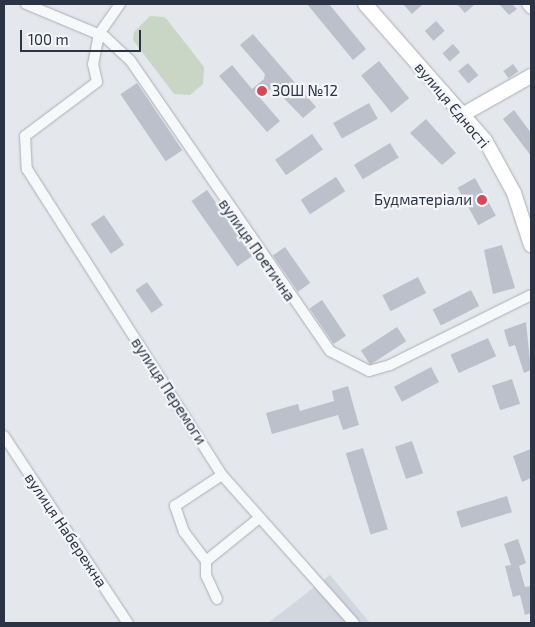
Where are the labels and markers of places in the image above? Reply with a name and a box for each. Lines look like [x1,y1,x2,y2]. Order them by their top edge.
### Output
place label: ЗОШ №12 [272,82,338,100]
marker: ЗОШ №12 [256,85,268,97]
place label: Будматеріали [374,191,472,209]
marker: Будматеріали [476,194,488,206]

